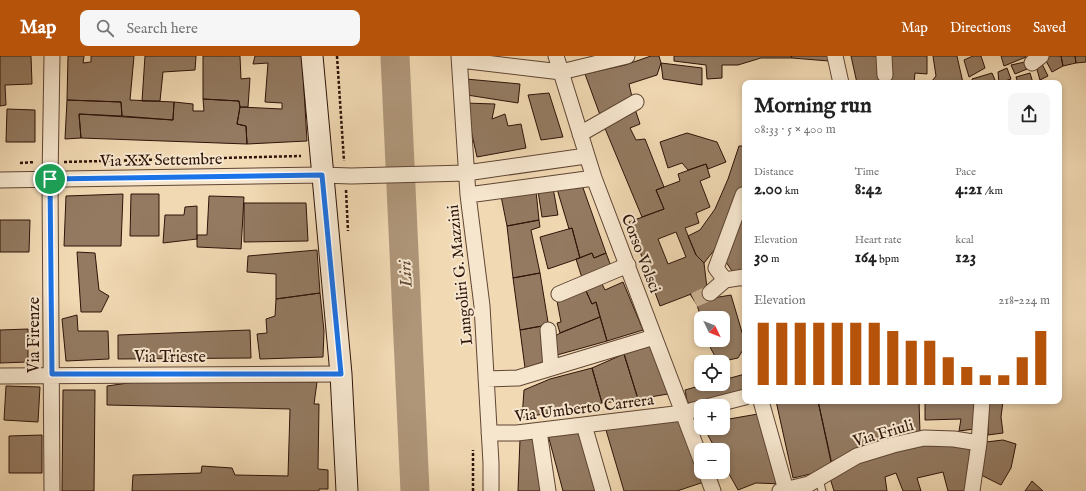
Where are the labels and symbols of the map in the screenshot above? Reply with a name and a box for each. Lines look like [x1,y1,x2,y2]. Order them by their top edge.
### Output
street label: Via XX Settembre [99,150,222,172]
pin [33,162,67,196]
street label: Lungoliri G. Mazzini [444,204,478,346]
street label: Corso Volsci [616,211,664,296]
water label: Liri [395,259,418,289]
street label: Via Firenze [25,297,45,374]
north arrow [694,311,730,347]
street label: Via Trieste [133,348,206,368]
street label: Via Umberto Carrera [512,391,655,428]
street label: Via Friuli [850,416,916,452]

